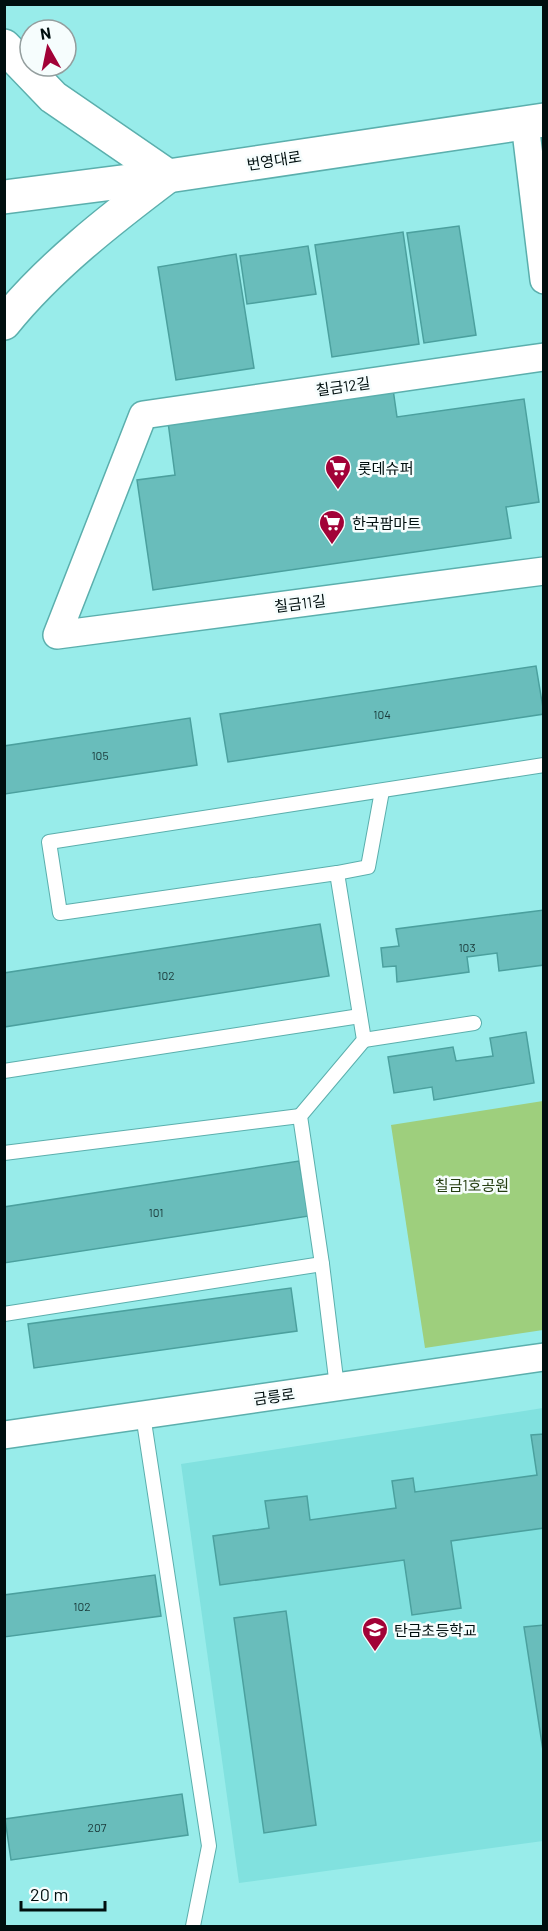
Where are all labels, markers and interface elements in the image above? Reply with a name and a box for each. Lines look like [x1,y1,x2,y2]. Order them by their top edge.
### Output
north arrow [18,18,78,78]
text: N [39,22,52,43]
street label: 번영대로 [245,147,303,173]
street label: 칠금12길 [315,373,371,399]
supermarket icon: 롯데슈퍼 [323,453,353,491]
place label: 롯데슈퍼 [358,459,413,477]
supermarket icon: 한국팜마트 [317,508,347,546]
place label: 한국팜마트 [352,514,421,532]
street label: 칠금11길 [273,591,327,615]
house number: 104 [373,707,391,721]
house number: 105 [91,748,109,762]
house number: 103 [458,940,476,954]
house number: 102 [157,968,175,982]
park label: 칠금1호공원 [435,1176,509,1194]
house number: 101 [149,1205,163,1219]
street label: 금릉로 [252,1384,296,1408]
house number: 102 [73,1599,91,1613]
school or university icon: 탄금초등학교 [360,1615,390,1653]
place label: 탄금초등학교 [394,1621,477,1639]
house number: 207 [88,1820,107,1834]
scale bar [21,1874,105,1912]
text: 20 m [30,1883,68,1905]

